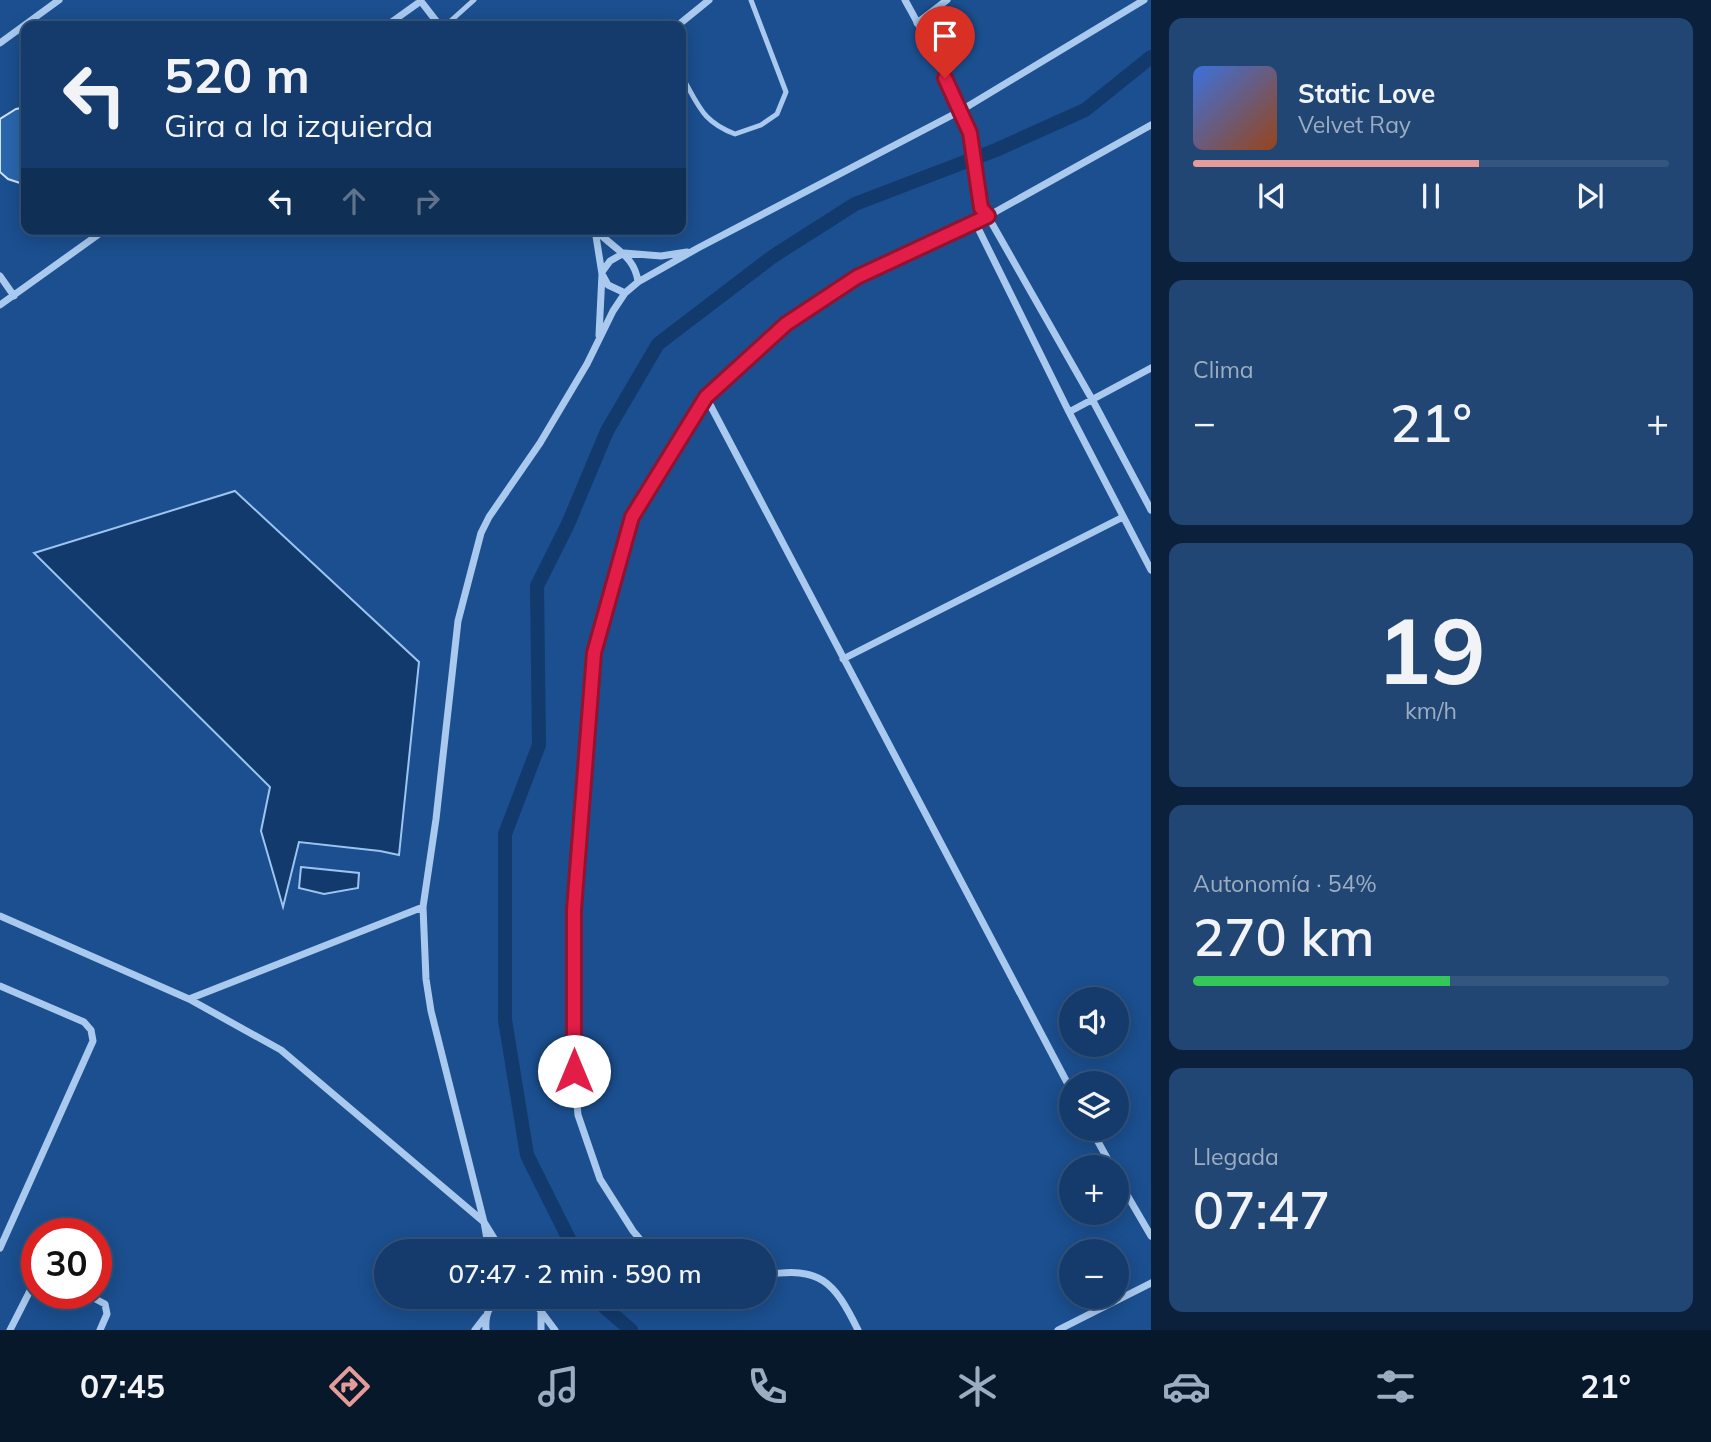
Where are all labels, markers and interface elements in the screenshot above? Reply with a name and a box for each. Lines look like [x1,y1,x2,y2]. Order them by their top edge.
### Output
pin [915,6,975,78]
icon: arrive [926,17,964,55]
text: 520 m [164,44,310,105]
icon: left [49,49,140,140]
text: Static Love [1298,77,1435,110]
text: Gira a la izquierda [164,105,433,145]
text: Velvet Ray [1298,110,1411,139]
icon: previous [1253,177,1291,215]
icon: pause [1412,177,1450,215]
icon: next [1571,177,1609,215]
icon: left [262,182,300,220]
icon: ahead [335,182,373,220]
icon: right [408,182,446,220]
text: Clima [1193,355,1254,384]
text: 21° [1390,390,1472,455]
text: − [1193,398,1216,446]
text: + [1646,398,1669,446]
text: 19 [1376,593,1486,707]
text: km/h [1405,696,1457,725]
text: Autonomía · 54% [1193,869,1377,898]
text: 270 km [1193,904,1374,969]
map controls [1059,987,1129,1309]
button: sound [1059,987,1129,1057]
position arrow [537,1034,611,1108]
button: layers [1059,1071,1129,1141]
text: Llegada [1193,1142,1279,1171]
button: + [1059,1155,1129,1225]
text: 07:47 [1193,1177,1330,1242]
speed limit sign: 30 [21,1218,112,1309]
button: − [1059,1239,1129,1309]
text: 07:47 · 2 min · 590 m [448,1257,702,1290]
icon: directions [325,1362,374,1411]
icon: music [534,1362,583,1411]
icon: phone [743,1362,792,1411]
icon: climate [953,1362,1002,1411]
icon: car [1162,1362,1211,1411]
icon: filters [1371,1362,1420,1411]
text: 07:45 [80,1366,165,1406]
text: 21° [1580,1366,1631,1406]

